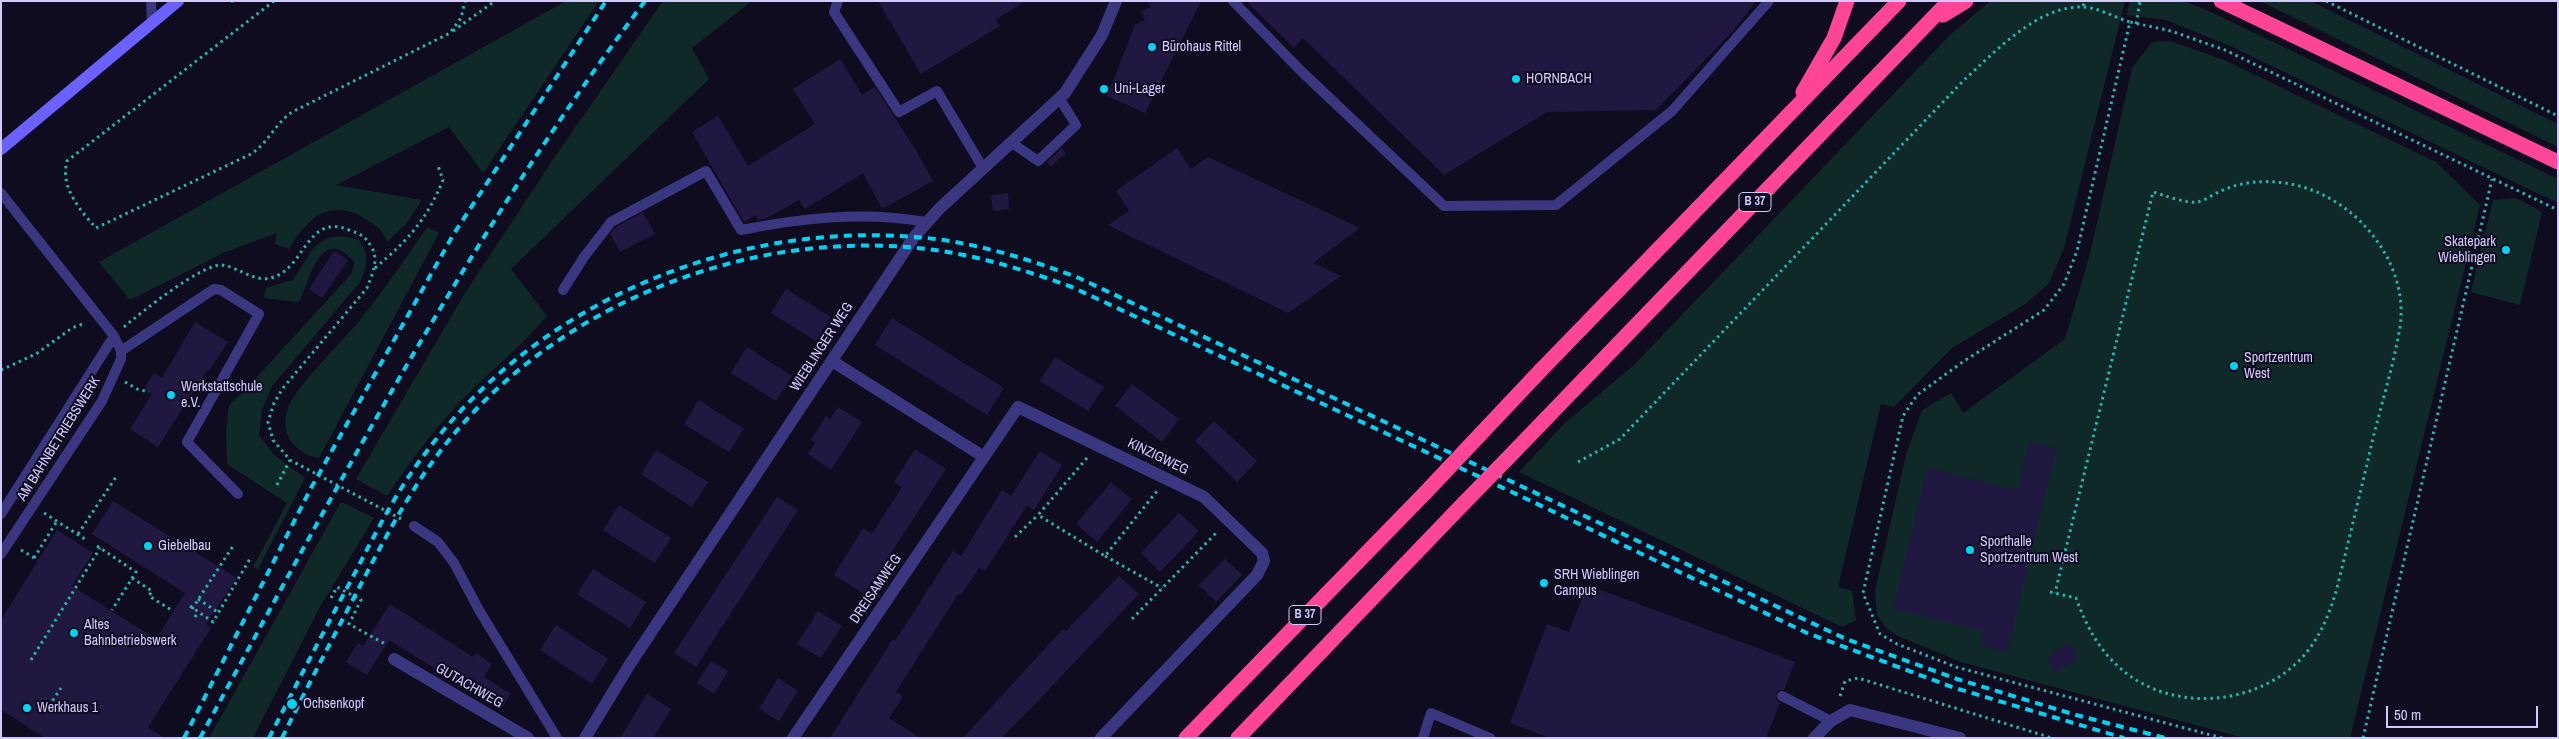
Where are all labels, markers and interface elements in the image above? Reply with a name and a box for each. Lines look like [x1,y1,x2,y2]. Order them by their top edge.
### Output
place label: Bürohaus Rittel [1162,39,1241,55]
marker: Bürohaus Rittel [1146,41,1158,53]
place label: HORNBACH [1526,71,1592,87]
marker: HORNBACH [1510,73,1522,85]
place label: Uni-Lager [1114,81,1165,97]
marker: Uni-Lager [1098,83,1110,95]
road number: B 37 [1739,192,1771,212]
place label: Skatepark Wieblingen [2438,234,2496,266]
marker: Skatepark Wieblingen [2500,244,2512,256]
street label: WIEBLINGER WEG [787,299,857,395]
place label: Sportzentrum West [2244,350,2313,382]
marker: Sportzentrum West [2228,360,2240,372]
street label: AM BAHNBETRIEBSWERK [14,374,104,504]
place label: Werkstattschule e.V. [181,379,262,412]
marker: Werkstattschule e.V. [165,389,177,401]
street label: KINZIGWEG [1125,435,1191,479]
place label: Sporthalle Sportzentrum West [1980,534,2078,566]
place label: Giebelbau [158,538,211,554]
marker: Giebelbau [142,540,154,552]
marker: Sporthalle Sportzentrum West [1964,544,1976,556]
street label: DREISAMWEG [847,551,905,627]
place label: SRH Wieblingen Campus [1554,567,1639,600]
marker: SRH Wieblingen Campus [1538,577,1550,589]
road number: B 37 [1289,606,1321,624]
place label: Altes Bahnbetriebswerk [84,617,177,650]
marker: Altes Bahnbetriebswerk [68,627,80,639]
street label: GUTACHWEG [432,660,506,712]
place label: Ochsenkopf [303,696,364,712]
scale bar [2389,696,2542,728]
marker: Ochsenkopf [285,697,299,711]
place label: Werkhaus 1 [37,700,98,716]
marker: Werkhaus 1 [21,702,33,714]
text: 50 m [2394,704,2421,725]

